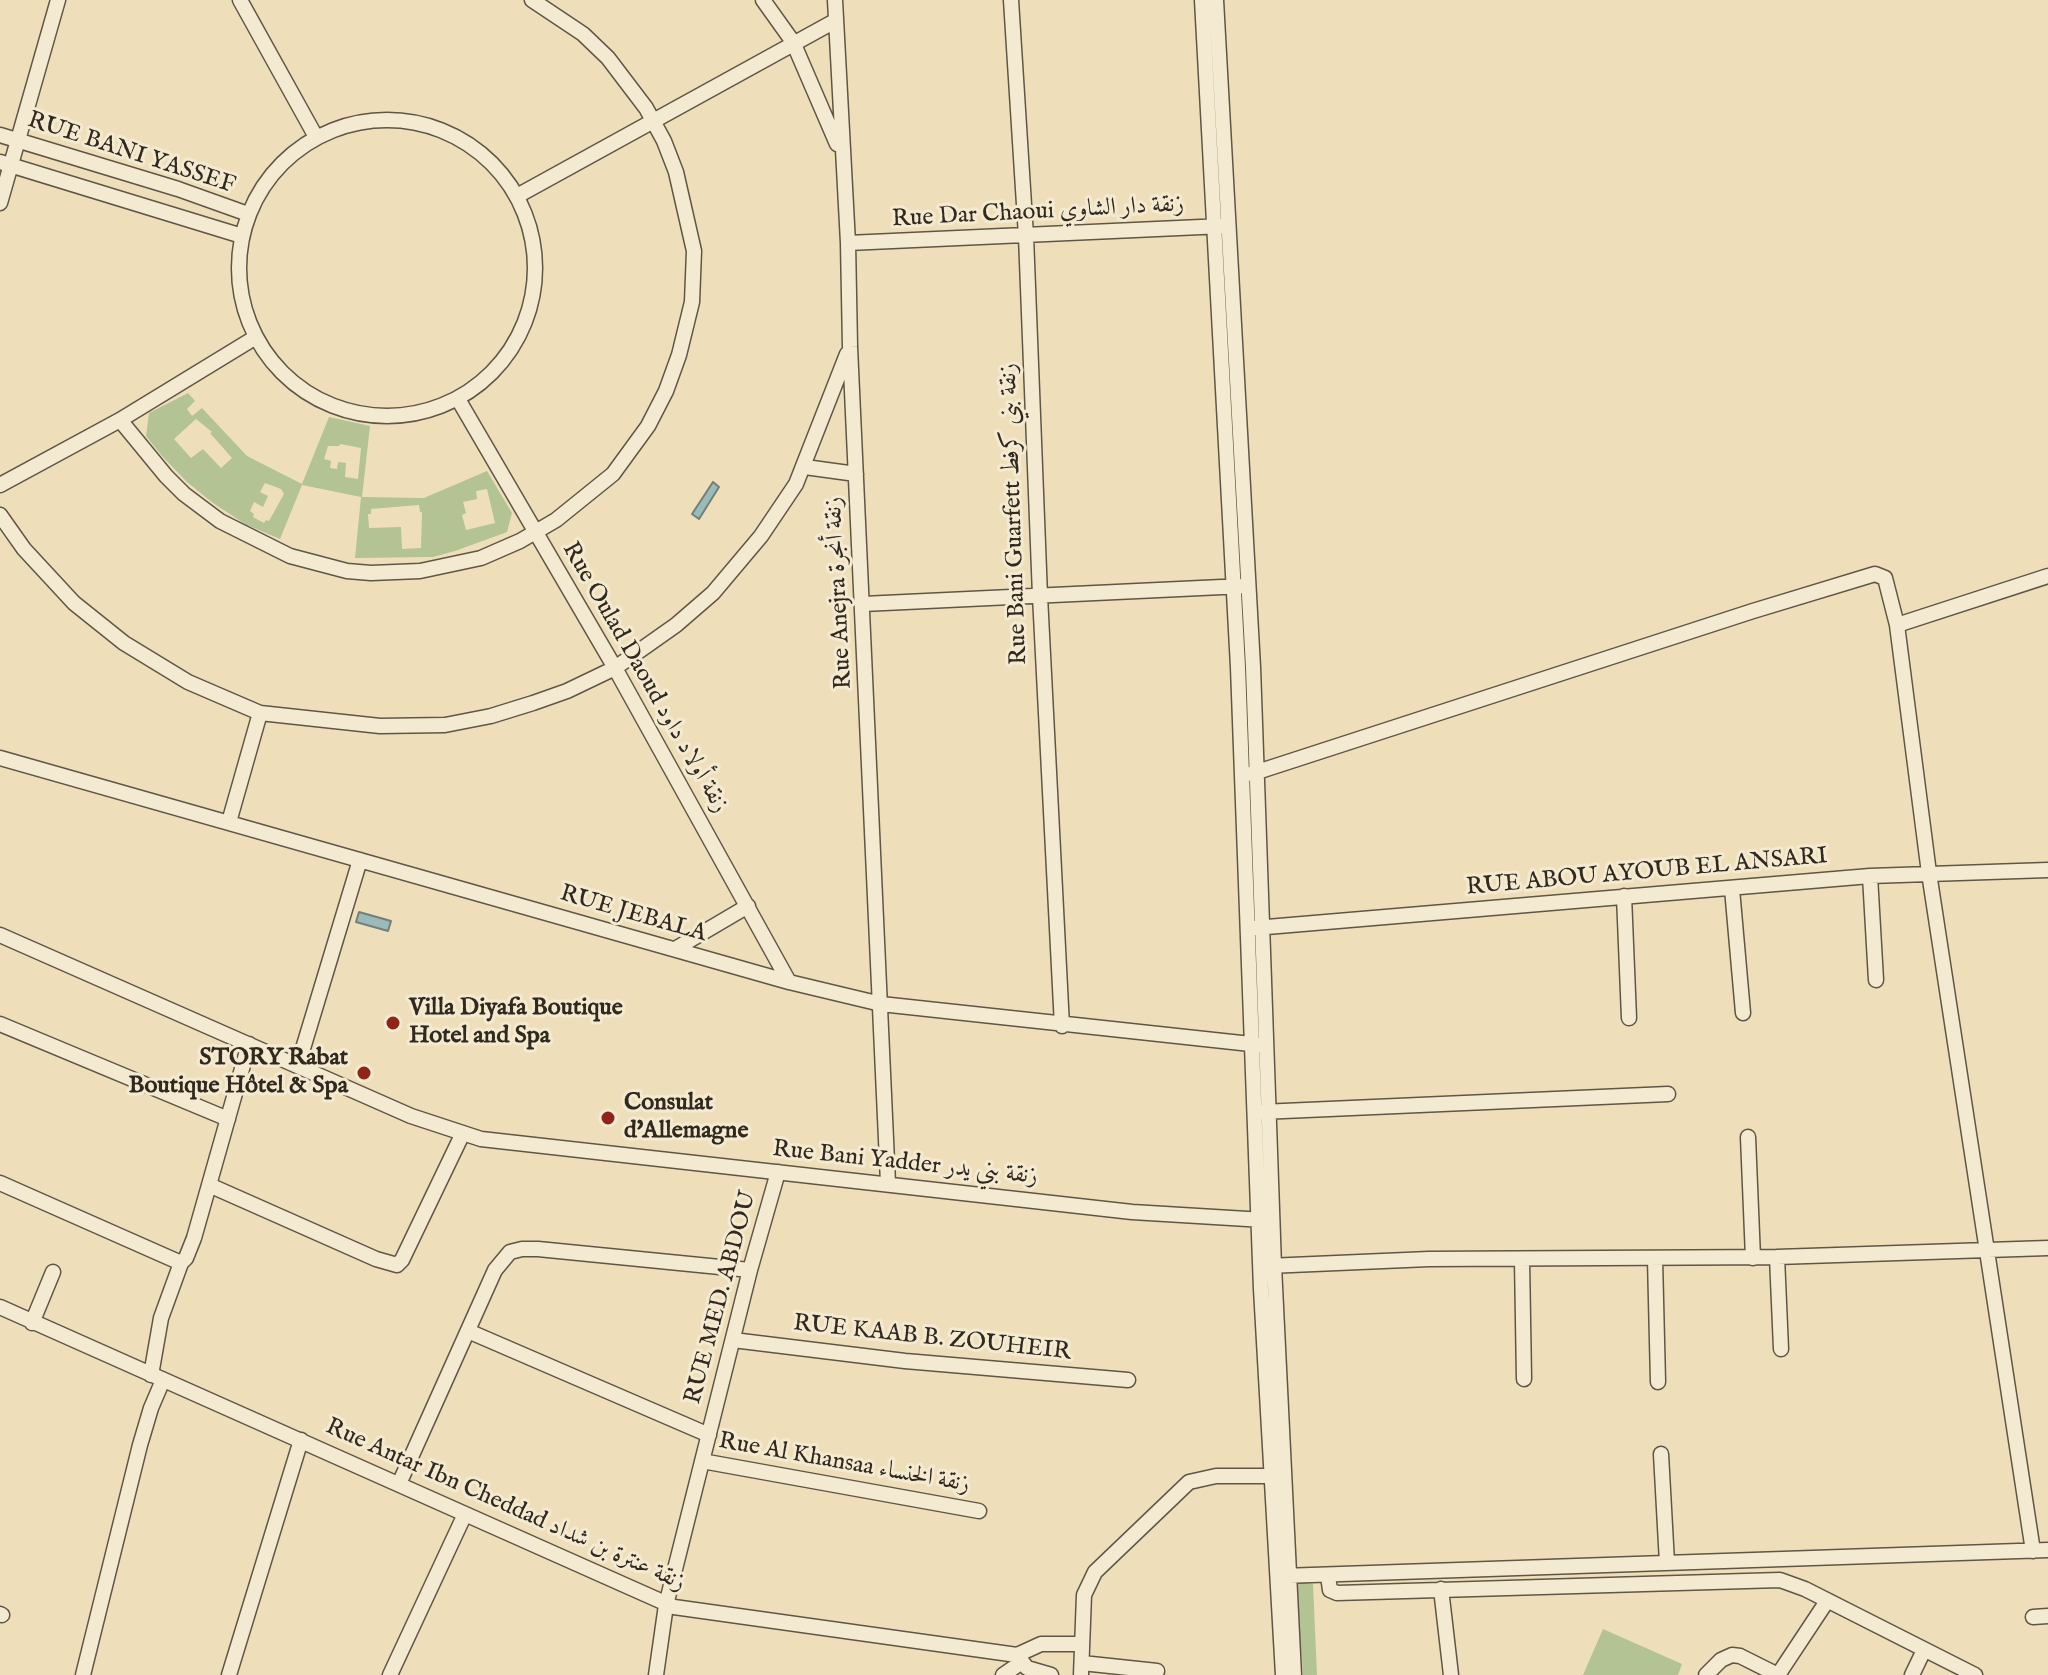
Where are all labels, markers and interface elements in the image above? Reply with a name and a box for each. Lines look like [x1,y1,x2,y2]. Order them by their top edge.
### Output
street label: RUE BANI YASSEF [24,107,238,201]
street label: Rue Dar Chaoui زنقة دار الشاوي [891,191,1185,235]
street label: Rue Bani Guarfett زنقة بني كرفط [995,363,1035,665]
street label: Rue Anejra زنقة أنجرة [821,496,859,690]
street label: Rue Oulad Daoud زنقة أولاد داود [555,538,733,818]
street label: RUE ABOU AYOUB EL ANSARI [1465,843,1829,903]
street label: RUE JEBALA [556,880,710,950]
place label: Villa Diyafa Boutique Hotel and Spa [409,995,623,1051]
marker: Villa Diyafa Boutique Hotel and Spa [384,1014,402,1032]
place label: STORY Rabat Boutique Hôtel & Spa [129,1045,348,1101]
marker: STORY Rabat Boutique Hôtel & Spa [355,1064,373,1082]
place label: Consulat d'Allemagne [624,1090,748,1146]
marker: Consulat d'Allemagne [599,1109,617,1127]
street label: Rue Bani Yadder زنقة بني يدر [771,1136,1039,1192]
street label: RUE MED. ABDOU [680,1188,764,1408]
street label: RUE KAAB B. ZOUHEIR [792,1310,1072,1368]
street label: Rue Antar Ibn Cheddad زنقة عنترة بن شداد [321,1413,689,1599]
street label: Rue Al Khansaa زنقة الخنساء [716,1428,972,1500]

